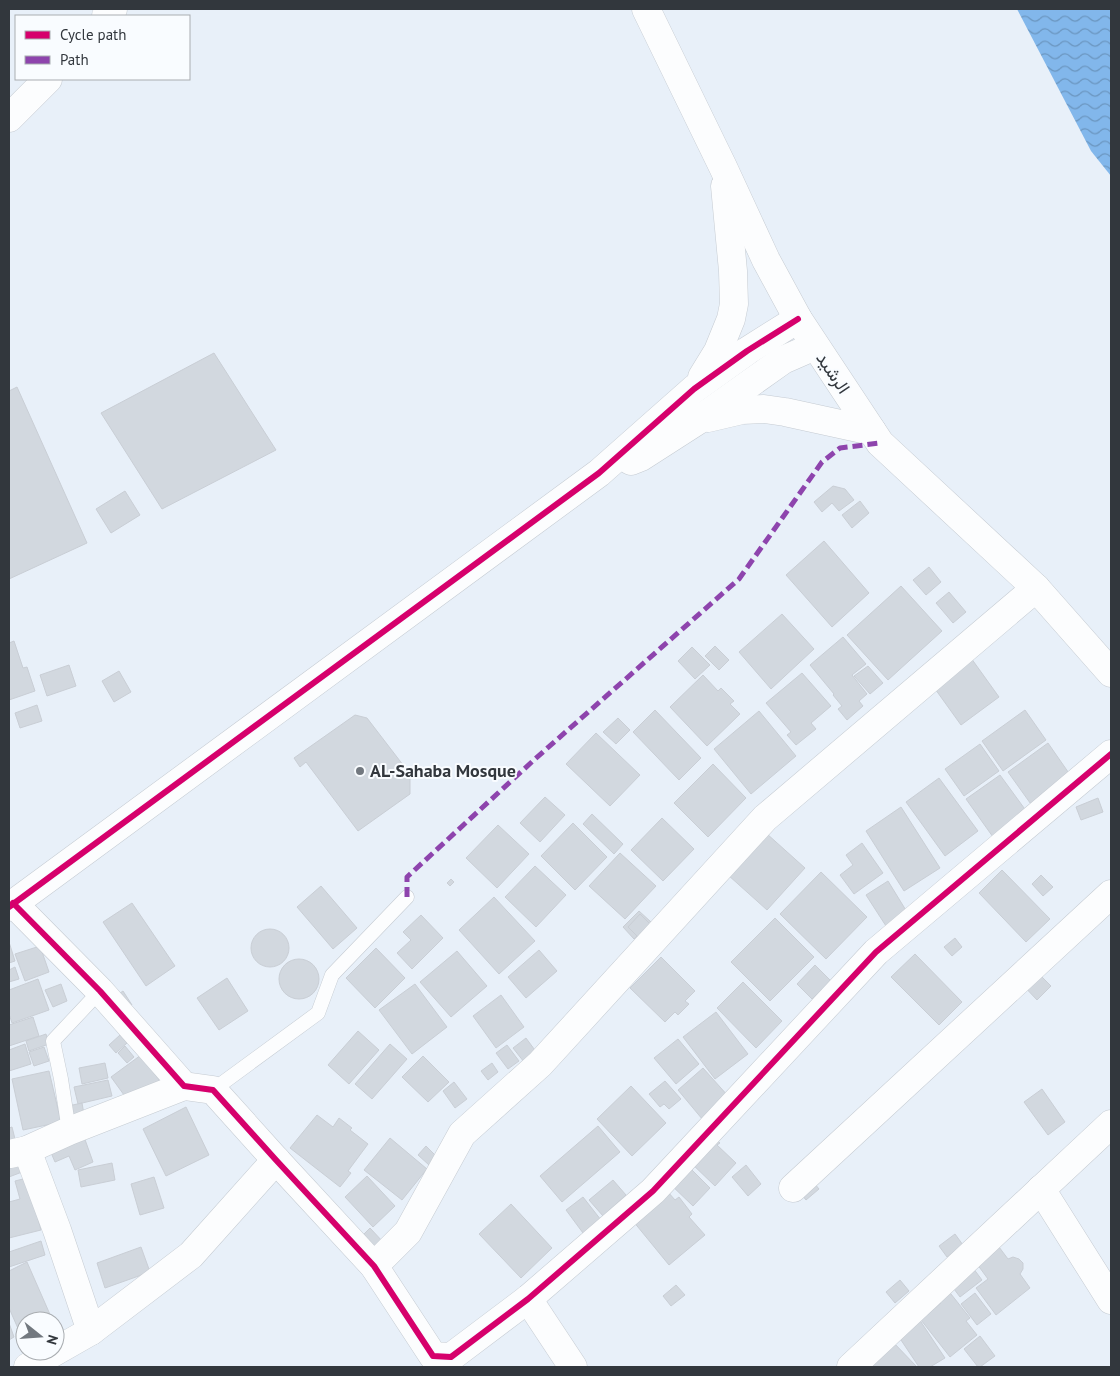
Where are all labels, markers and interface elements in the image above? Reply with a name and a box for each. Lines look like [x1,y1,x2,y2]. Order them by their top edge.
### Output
legend [15,15,190,80]
text: Cycle path [60,25,126,44]
text: Path [60,50,89,69]
street label: الرشيد [811,348,856,398]
place label: AL-Sahaba Mosque [370,759,516,782]
marker: AL-Sahaba Mosque [354,765,366,777]
north arrow [15,1311,65,1361]
text: N [42,1333,62,1347]

